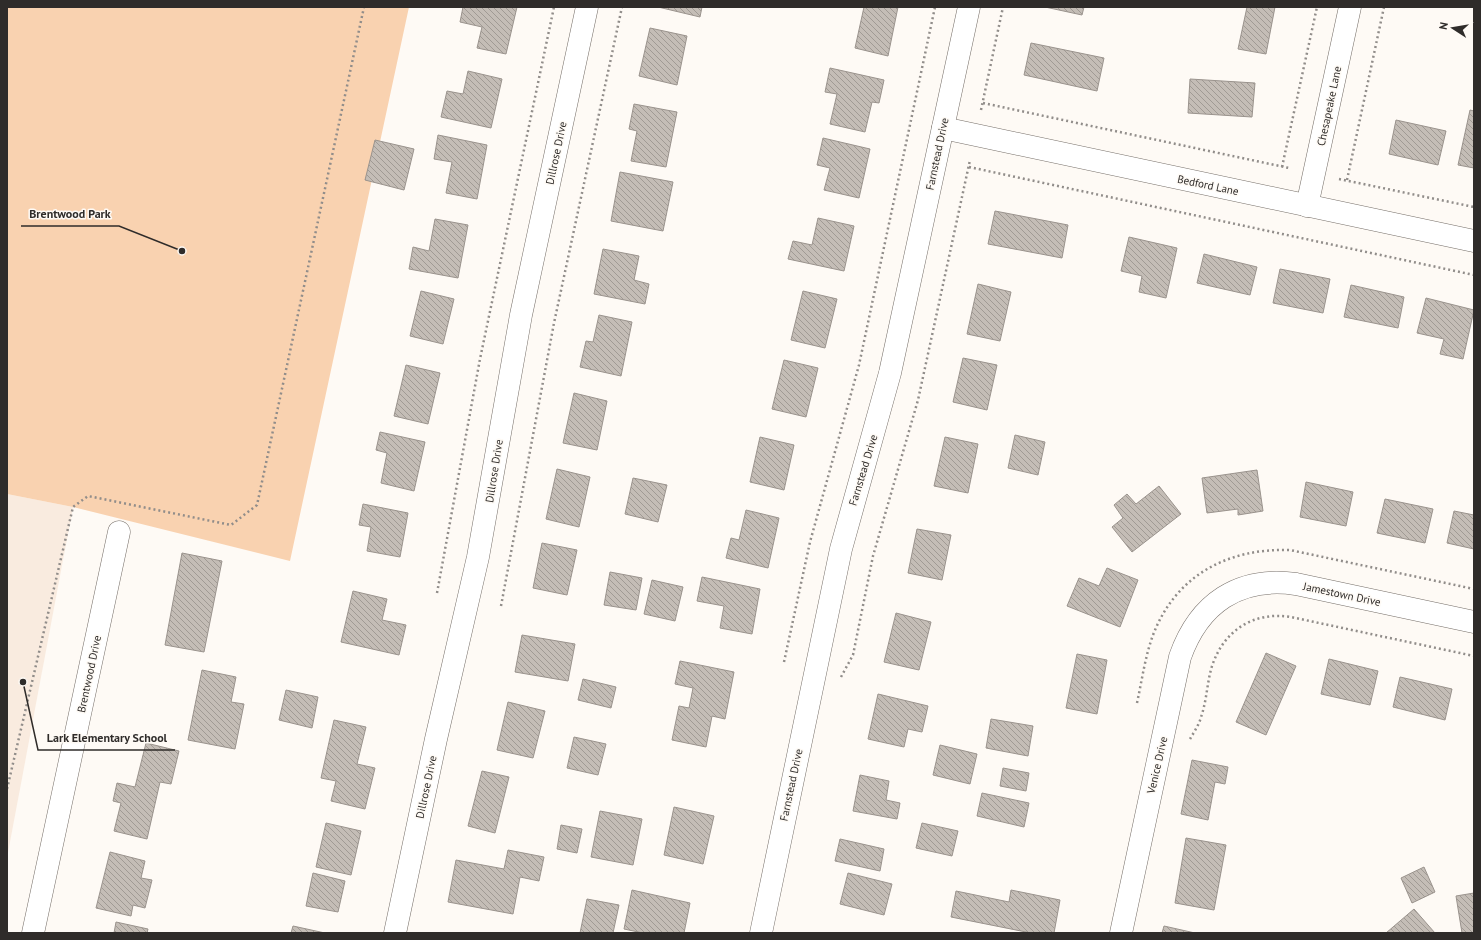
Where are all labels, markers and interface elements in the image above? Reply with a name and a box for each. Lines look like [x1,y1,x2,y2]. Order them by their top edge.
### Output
north arrow [1433,8,1473,48]
text: N [1436,21,1451,31]
street label: Chesapeake Lane [1314,64,1344,147]
street label: Farnstead Drive [922,116,952,192]
street label: Dillrose Drive [542,120,570,186]
street label: Bedford Lane [1176,172,1240,198]
callout: Brentwood Park [21,202,119,226]
text: Brentwood Park [29,206,111,221]
street label: Farnstead Drive [846,432,881,507]
street label: Dillrose Drive [482,438,506,504]
street label: Jamestown Drive [1301,579,1382,609]
street label: Brentwood Drive [74,634,104,714]
callout: Lark Elementary School [38,726,175,750]
text: Lark Elementary School [47,730,168,745]
street label: Venice Drive [1143,735,1170,796]
street label: Farnstead Drive [776,747,806,823]
street label: Dillrose Drive [412,754,440,820]

